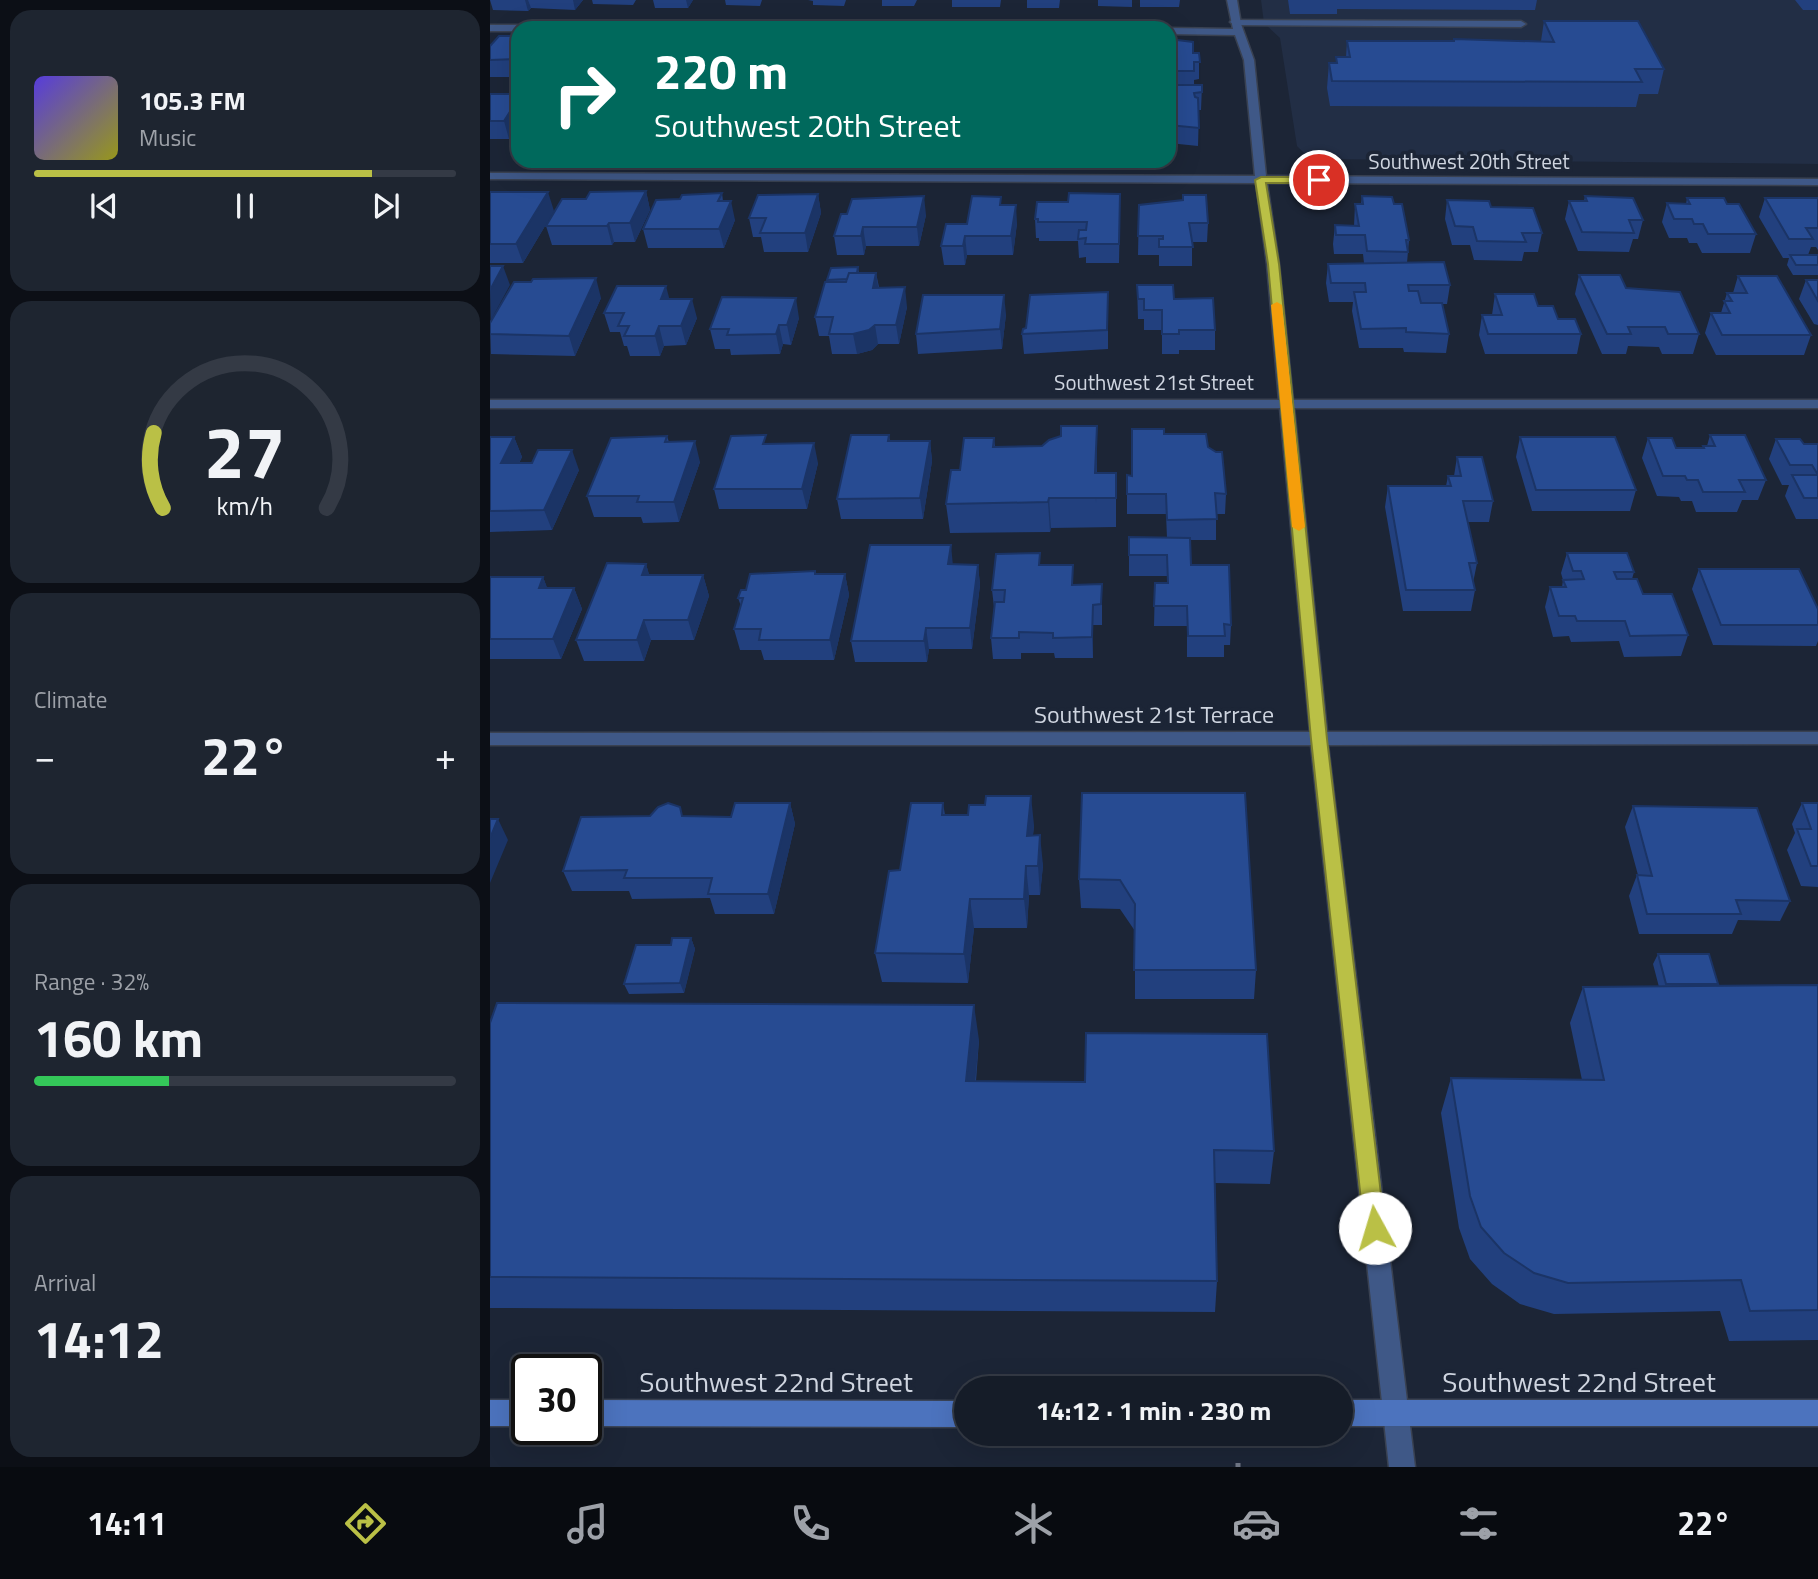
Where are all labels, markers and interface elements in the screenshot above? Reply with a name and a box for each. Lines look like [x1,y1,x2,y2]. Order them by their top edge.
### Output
text: 220 m [654,33,788,108]
icon: right [539,49,630,140]
text: 105.3 FM [139,81,246,120]
text: Southwest 20th Street [654,101,961,149]
text: Music [139,120,196,155]
street label: Southwest 20th Street [1368,145,1570,177]
pin [1289,150,1349,210]
icon: arrive [1300,161,1338,199]
icon: previous [85,187,123,225]
icon: pause [226,187,264,225]
icon: next [367,187,405,225]
street label: Southwest 21st Street [1054,366,1255,398]
text: 27 [204,397,286,507]
text: km/h [217,487,273,525]
text: Climate [34,682,107,717]
street label: Southwest 21st Terrace [1034,696,1274,732]
text: 22° [201,716,289,795]
text: − [34,727,55,785]
text: + [435,727,456,785]
text: Range · 32% [34,964,149,999]
text: 160 km [34,998,203,1077]
position arrow [1338,1191,1412,1265]
text: Arrival [34,1265,96,1300]
text: 14:12 [34,1299,164,1378]
speed limit sign: 30 [511,1354,602,1445]
street label: Southwest 22nd Street [639,1360,913,1403]
street label: Southwest 22nd Street [1442,1360,1716,1403]
text: 14:12 · 1 min · 230 m [1036,1391,1271,1430]
text: 14:11 [87,1499,167,1547]
icon: directions [341,1499,390,1548]
icon: music [563,1499,612,1548]
icon: phone [786,1499,835,1548]
icon: climate [1009,1499,1058,1548]
icon: car [1232,1499,1281,1548]
icon: filters [1454,1499,1503,1548]
text: 22° [1677,1499,1731,1547]

